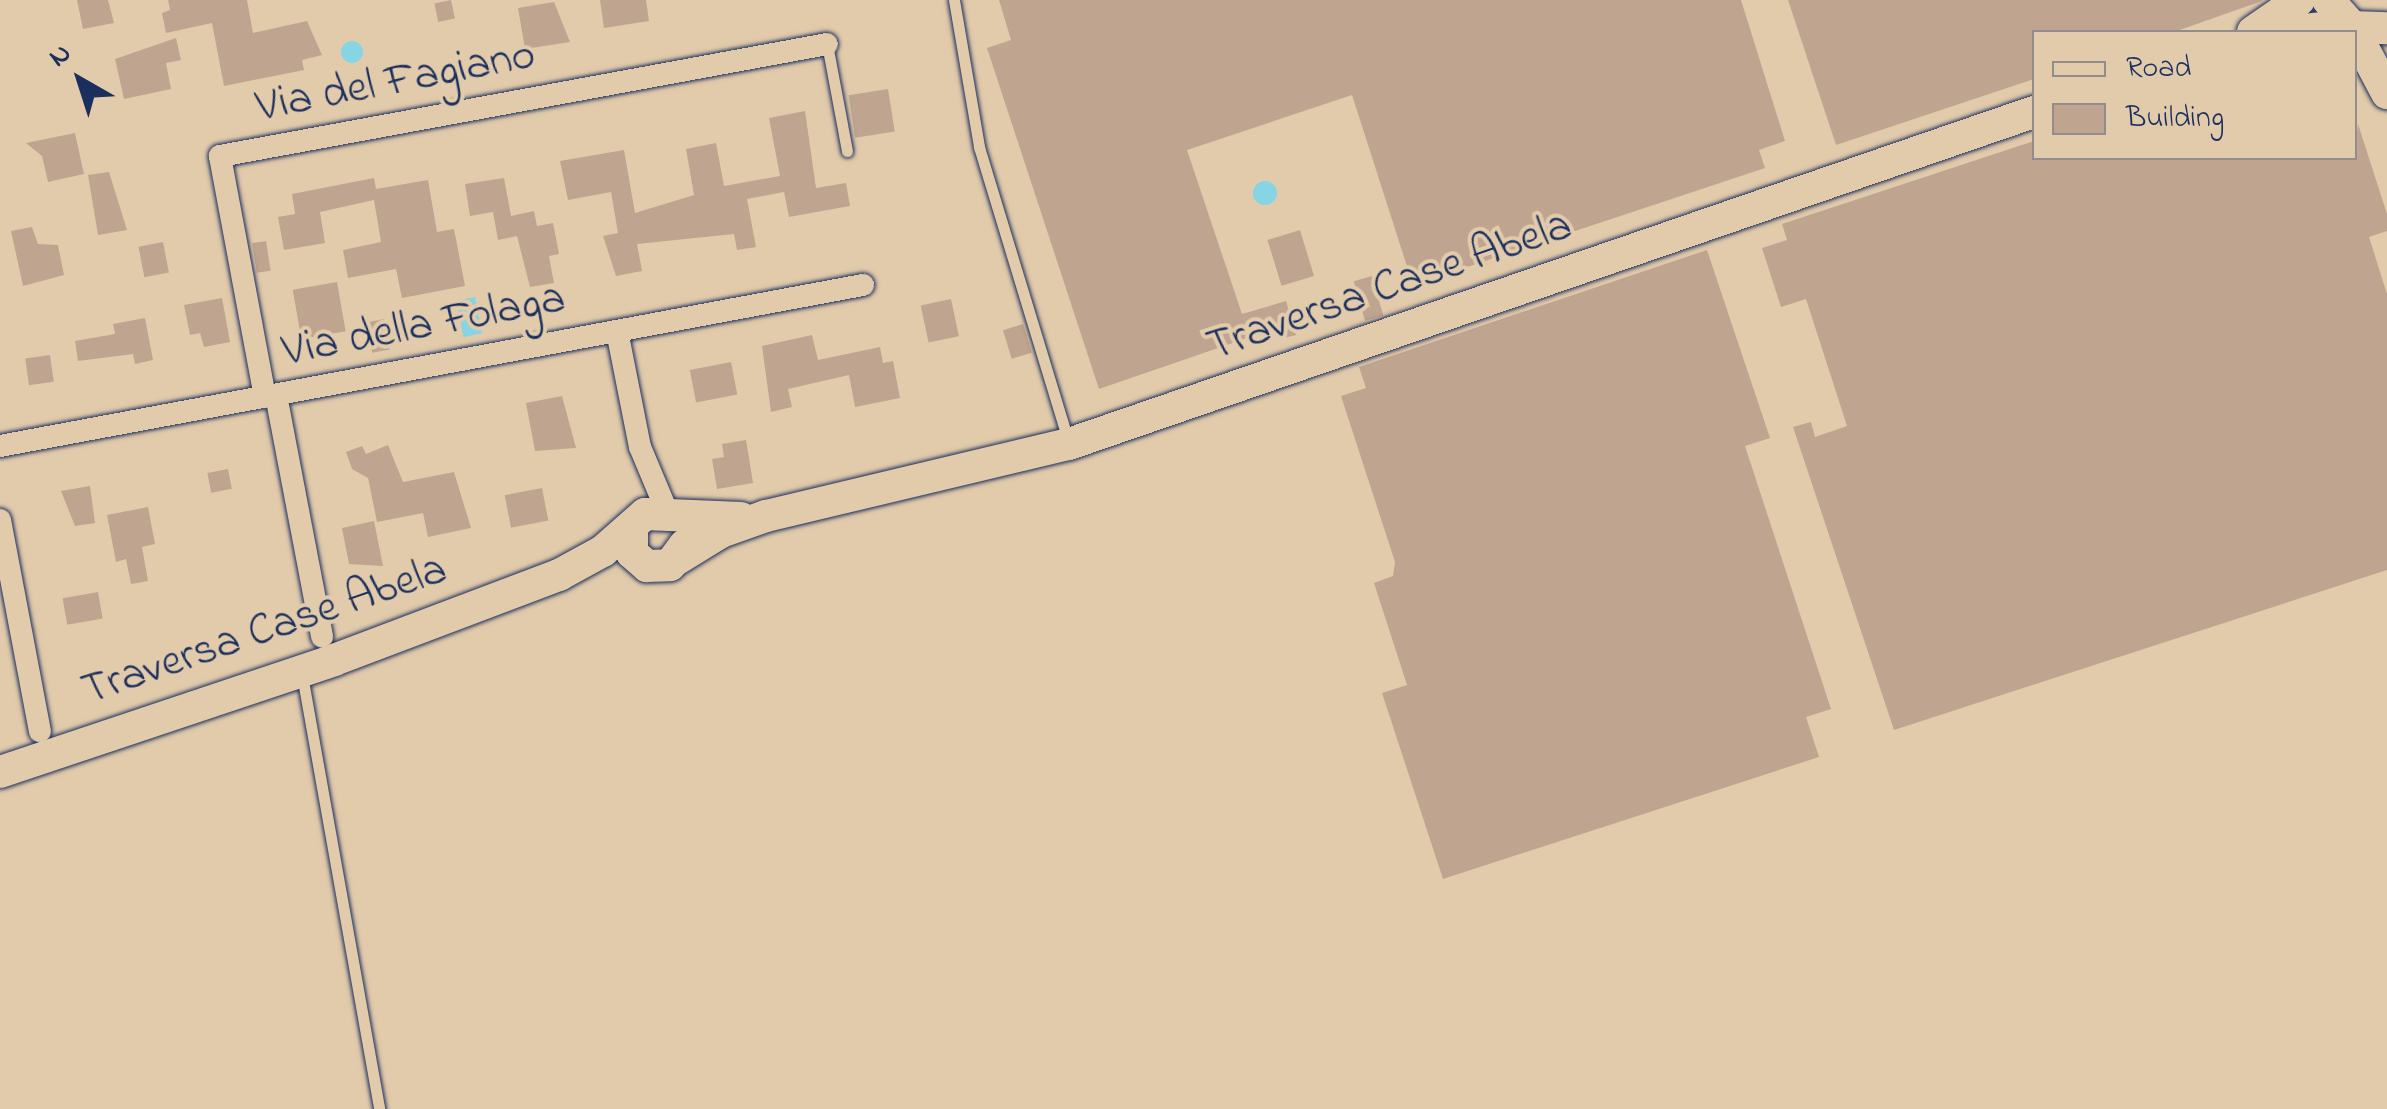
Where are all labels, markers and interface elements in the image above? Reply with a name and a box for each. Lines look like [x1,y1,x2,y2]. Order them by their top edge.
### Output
street label: Via del Fagiano [252,29,540,137]
north arrow [30,30,130,130]
legend [2032,30,2357,160]
text: N [41,34,81,78]
text: Road [2126,47,2191,91]
text: Building [2126,97,2224,141]
street label: Traversa Case Abela [1201,200,1579,376]
street label: Via della Folaga [278,273,570,381]
street label: Traversa Case Abela [76,544,454,720]

